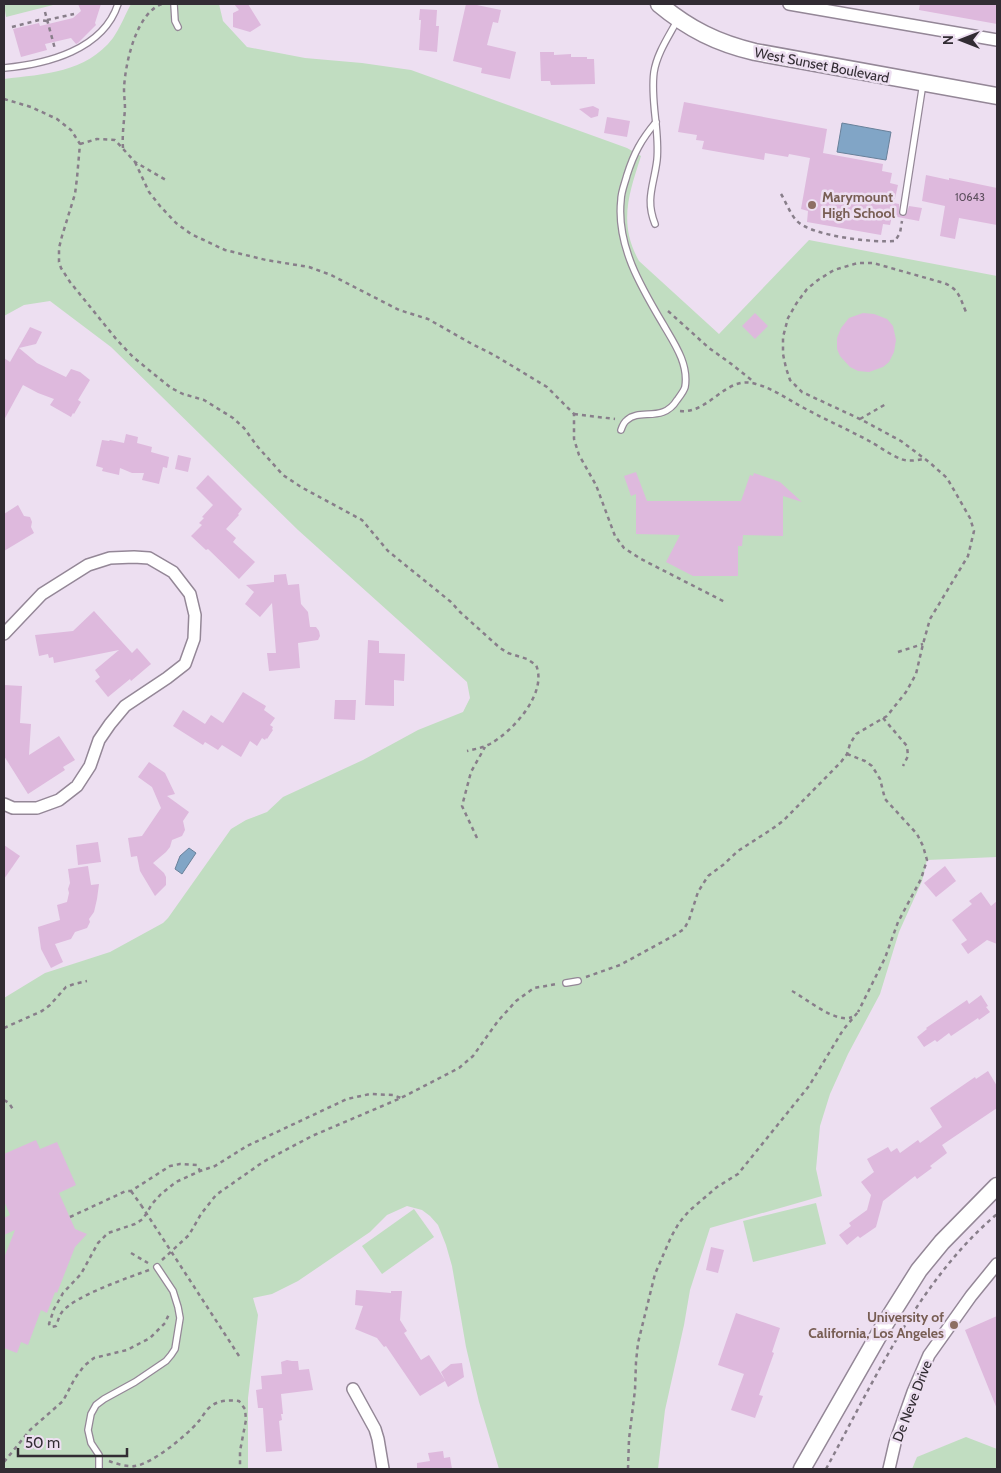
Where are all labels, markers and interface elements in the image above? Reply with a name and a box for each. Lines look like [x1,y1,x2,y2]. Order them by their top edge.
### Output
north arrow [936,15,986,65]
text: N [939,35,957,45]
street label: West Sunset Boulevard [753,43,891,87]
place label: Marymount High School [822,188,895,222]
house number: 10643 [955,190,985,204]
marker: Marymount High School [806,199,818,211]
place label: University of California, Los Angeles [808,1308,944,1342]
marker: University of California, Los Angeles [948,1319,960,1331]
street label: De Neve Drive [888,1358,936,1444]
scale bar [18,1426,126,1458]
text: 50 m [25,1434,60,1452]

